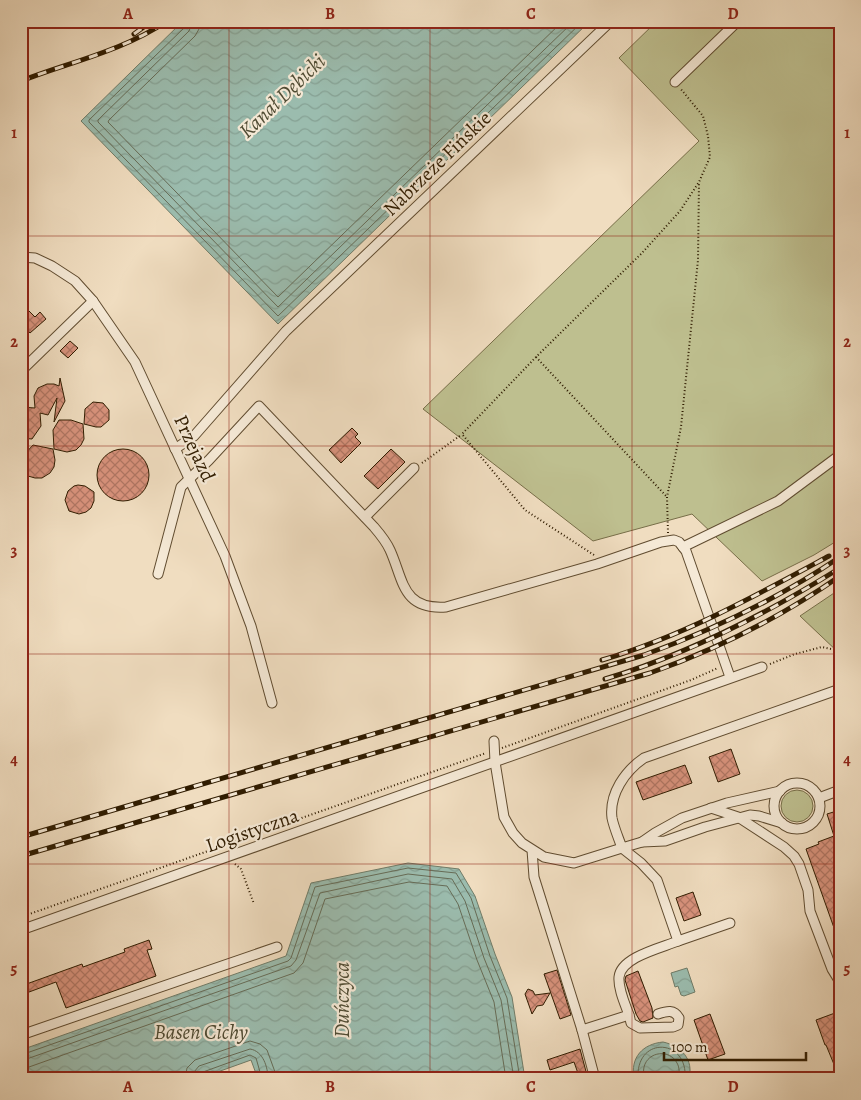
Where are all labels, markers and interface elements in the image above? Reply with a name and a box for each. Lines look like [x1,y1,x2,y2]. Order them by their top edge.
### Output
text: A [122,3,134,25]
text: B [325,3,335,25]
text: C [526,3,536,25]
text: D [727,3,739,25]
water label: Kanał Dębicki [233,48,331,144]
street label: Nabrzeże Fińskie [377,105,497,222]
text: 1 [11,122,17,144]
text: 1 [844,122,850,144]
text: 2 [10,331,18,353]
text: 2 [843,331,851,353]
street label: Przejazd [167,410,222,486]
text: 3 [11,540,18,562]
text: 3 [844,540,851,562]
text: 4 [10,749,18,771]
text: 4 [843,749,851,771]
street label: Logistyczna [202,802,303,859]
text: 5 [11,958,18,980]
text: 5 [844,958,851,980]
water label: Duńczyca [328,962,356,1038]
water label: Basen Cichy [154,1018,248,1046]
scale bar [664,1030,806,1062]
text: 100 m [671,1037,708,1057]
text: A [122,1076,134,1098]
text: B [325,1076,335,1098]
text: C [526,1076,536,1098]
text: D [727,1076,739,1098]

